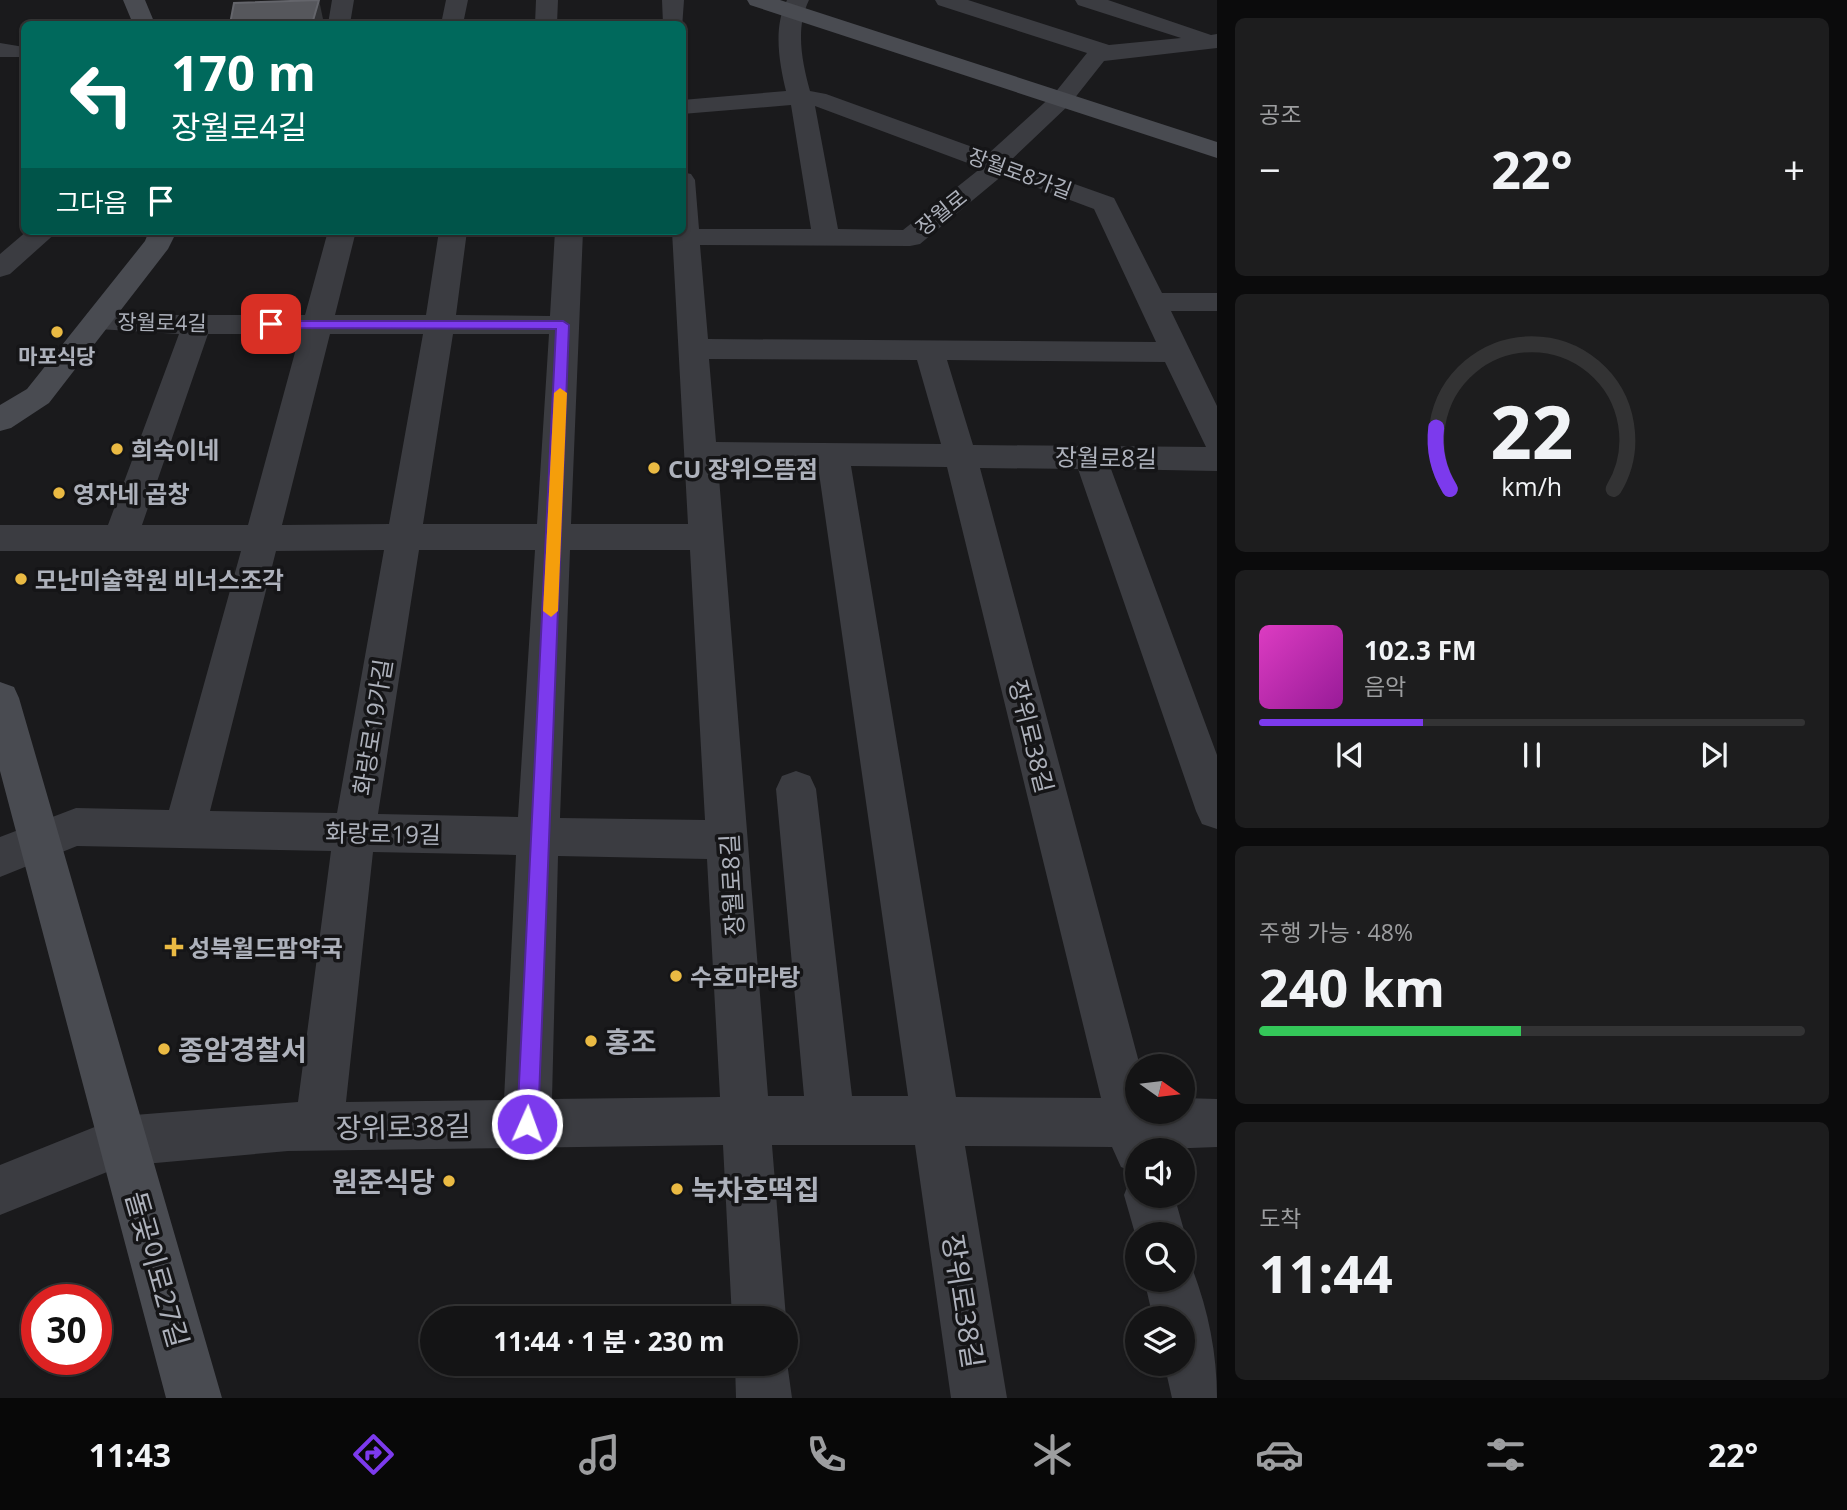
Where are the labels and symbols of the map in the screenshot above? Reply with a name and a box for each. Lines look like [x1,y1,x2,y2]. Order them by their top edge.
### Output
street label: 장월로8가길 [964,141,1076,205]
street label: 장월로 [910,183,972,241]
pin [241,294,301,354]
street label: 장월로4길 [117,307,207,337]
marker: 마포식당 [49,324,65,340]
place label: 마포식당 [18,342,96,370]
place label: 희숙이네 [131,433,219,466]
street label: 장월로8길 [1055,440,1157,474]
marker: 희숙이네 [109,441,125,457]
place label: CU 장위으뜸점 [668,452,818,485]
marker: CU 장위으뜸점 [646,460,662,476]
place label: 영자네 곱창 [73,477,190,510]
marker: 영자네 곱창 [51,485,67,501]
place label: 모난미술학원 비너스조각 [35,563,284,596]
marker: 모난미술학원 비너스조각 [13,571,29,587]
street label: 화랑로19가길 [345,656,399,798]
street label: 장위로38길 [1002,676,1062,796]
street label: 화랑로19길 [325,815,441,851]
street label: 장월로8길 [712,833,750,937]
place label: 성북월드팜약국 [188,931,343,964]
marker: 성북월드팜약국 [166,939,182,955]
place label: 수호마라탕 [690,960,800,993]
marker: 수호마라탕 [668,968,684,984]
place label: 홍조 [605,1022,657,1060]
place label: 종암경찰서 [178,1030,307,1068]
marker: 홍조 [583,1033,599,1049]
marker: 종암경찰서 [156,1041,172,1057]
north arrow [1125,1054,1195,1124]
position arrow [490,1087,564,1161]
street label: 장위로38길 [335,1106,471,1146]
place label: 원준식당 [332,1162,435,1200]
place label: 녹차호떡집 [691,1170,820,1208]
marker: 원준식당 [441,1173,457,1189]
marker: 녹차호떡집 [669,1181,685,1197]
street label: 돌곶이로27길 [118,1186,198,1352]
street label: 장위로38길 [935,1231,993,1371]
speed limit sign: 30 [21,1284,112,1375]

